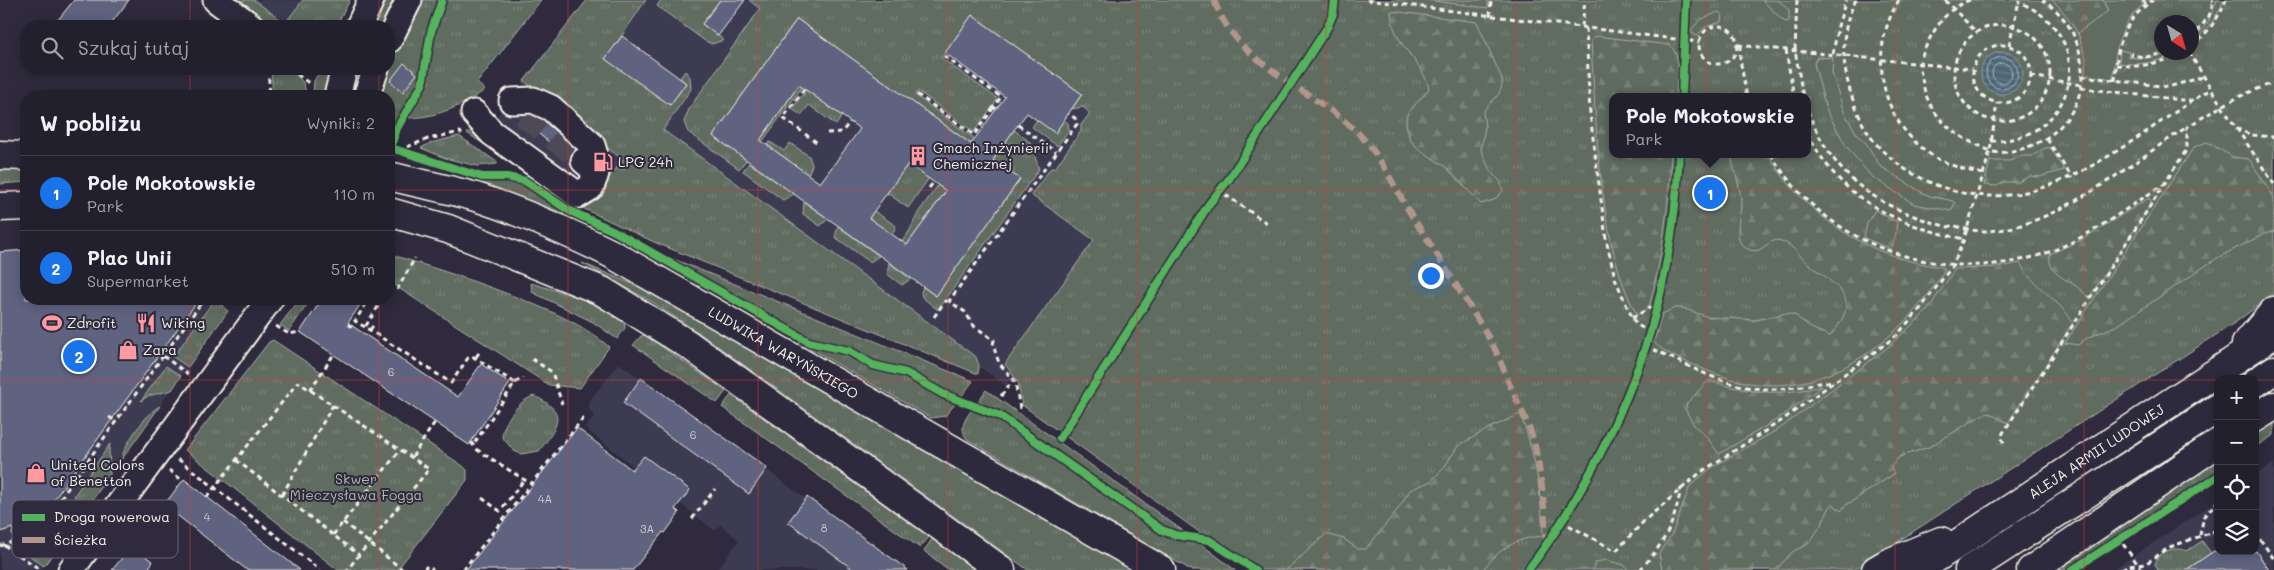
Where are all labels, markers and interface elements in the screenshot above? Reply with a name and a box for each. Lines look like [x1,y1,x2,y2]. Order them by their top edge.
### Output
north arrow [2154,15,2199,60]
search box [20,20,395,75]
icon: search [38,34,66,62]
text: Szukaj tutaj [78,35,189,60]
popup [1609,93,1811,158]
text: Pole Mokotowskie [1626,103,1794,128]
text: W pobliżu [40,109,141,136]
text: Wyniki: 2 [306,112,375,133]
text: Park [1626,128,1662,149]
place label: Gmach Inżynierii Chemicznej [933,138,1049,173]
building icon: Gmach Inżynierii Chemicznej [907,145,929,167]
fuel station icon: LPG 24h [592,151,614,173]
place label: LPG 24h [618,152,673,171]
text: Pole Mokotowskie [87,170,256,195]
pin: 1 [1694,174,1726,212]
text: 1 [52,183,60,204]
text: 110 m [333,183,375,204]
text: Park [87,195,123,216]
text: Plac Unii [87,245,172,270]
text: 2 [52,258,60,279]
text: 510 m [331,258,375,279]
your location [1418,263,1444,289]
text: Supermarket [87,270,189,291]
street label: LUDWIKA WARYŃSKIEGO [705,302,862,403]
sports icon: Zdrofit [41,312,63,334]
restaurant icon: Wiking [135,312,157,334]
place label: Zdrofit [67,313,117,332]
place label: Wiking [161,313,205,332]
pin: 2 [63,337,95,375]
shop icon: Zara [117,339,139,361]
place label: Zara [143,340,177,359]
house number: 6 [388,364,394,379]
map controls [2214,375,2259,555]
button: + [2214,375,2259,420]
street label: ALEJA ARMII LUDOWEJ [2025,399,2168,503]
button: − [2214,420,2259,465]
house number: 6 [690,427,696,442]
place label: United Colors of Benetton [51,455,145,490]
shop icon: United Colors of Benetton [25,462,47,484]
button: locate [2214,465,2259,510]
park label: Skwer Mieczysława Fogga [290,469,422,504]
house number: 4A [538,491,552,506]
legend [12,500,178,558]
text: Droga rowerowa [54,507,170,526]
house number: 4 [204,509,211,524]
button: layers [2214,510,2259,555]
house number: 8 [821,520,828,535]
house number: 3A [640,521,654,536]
text: Ścieżka [54,530,107,549]

